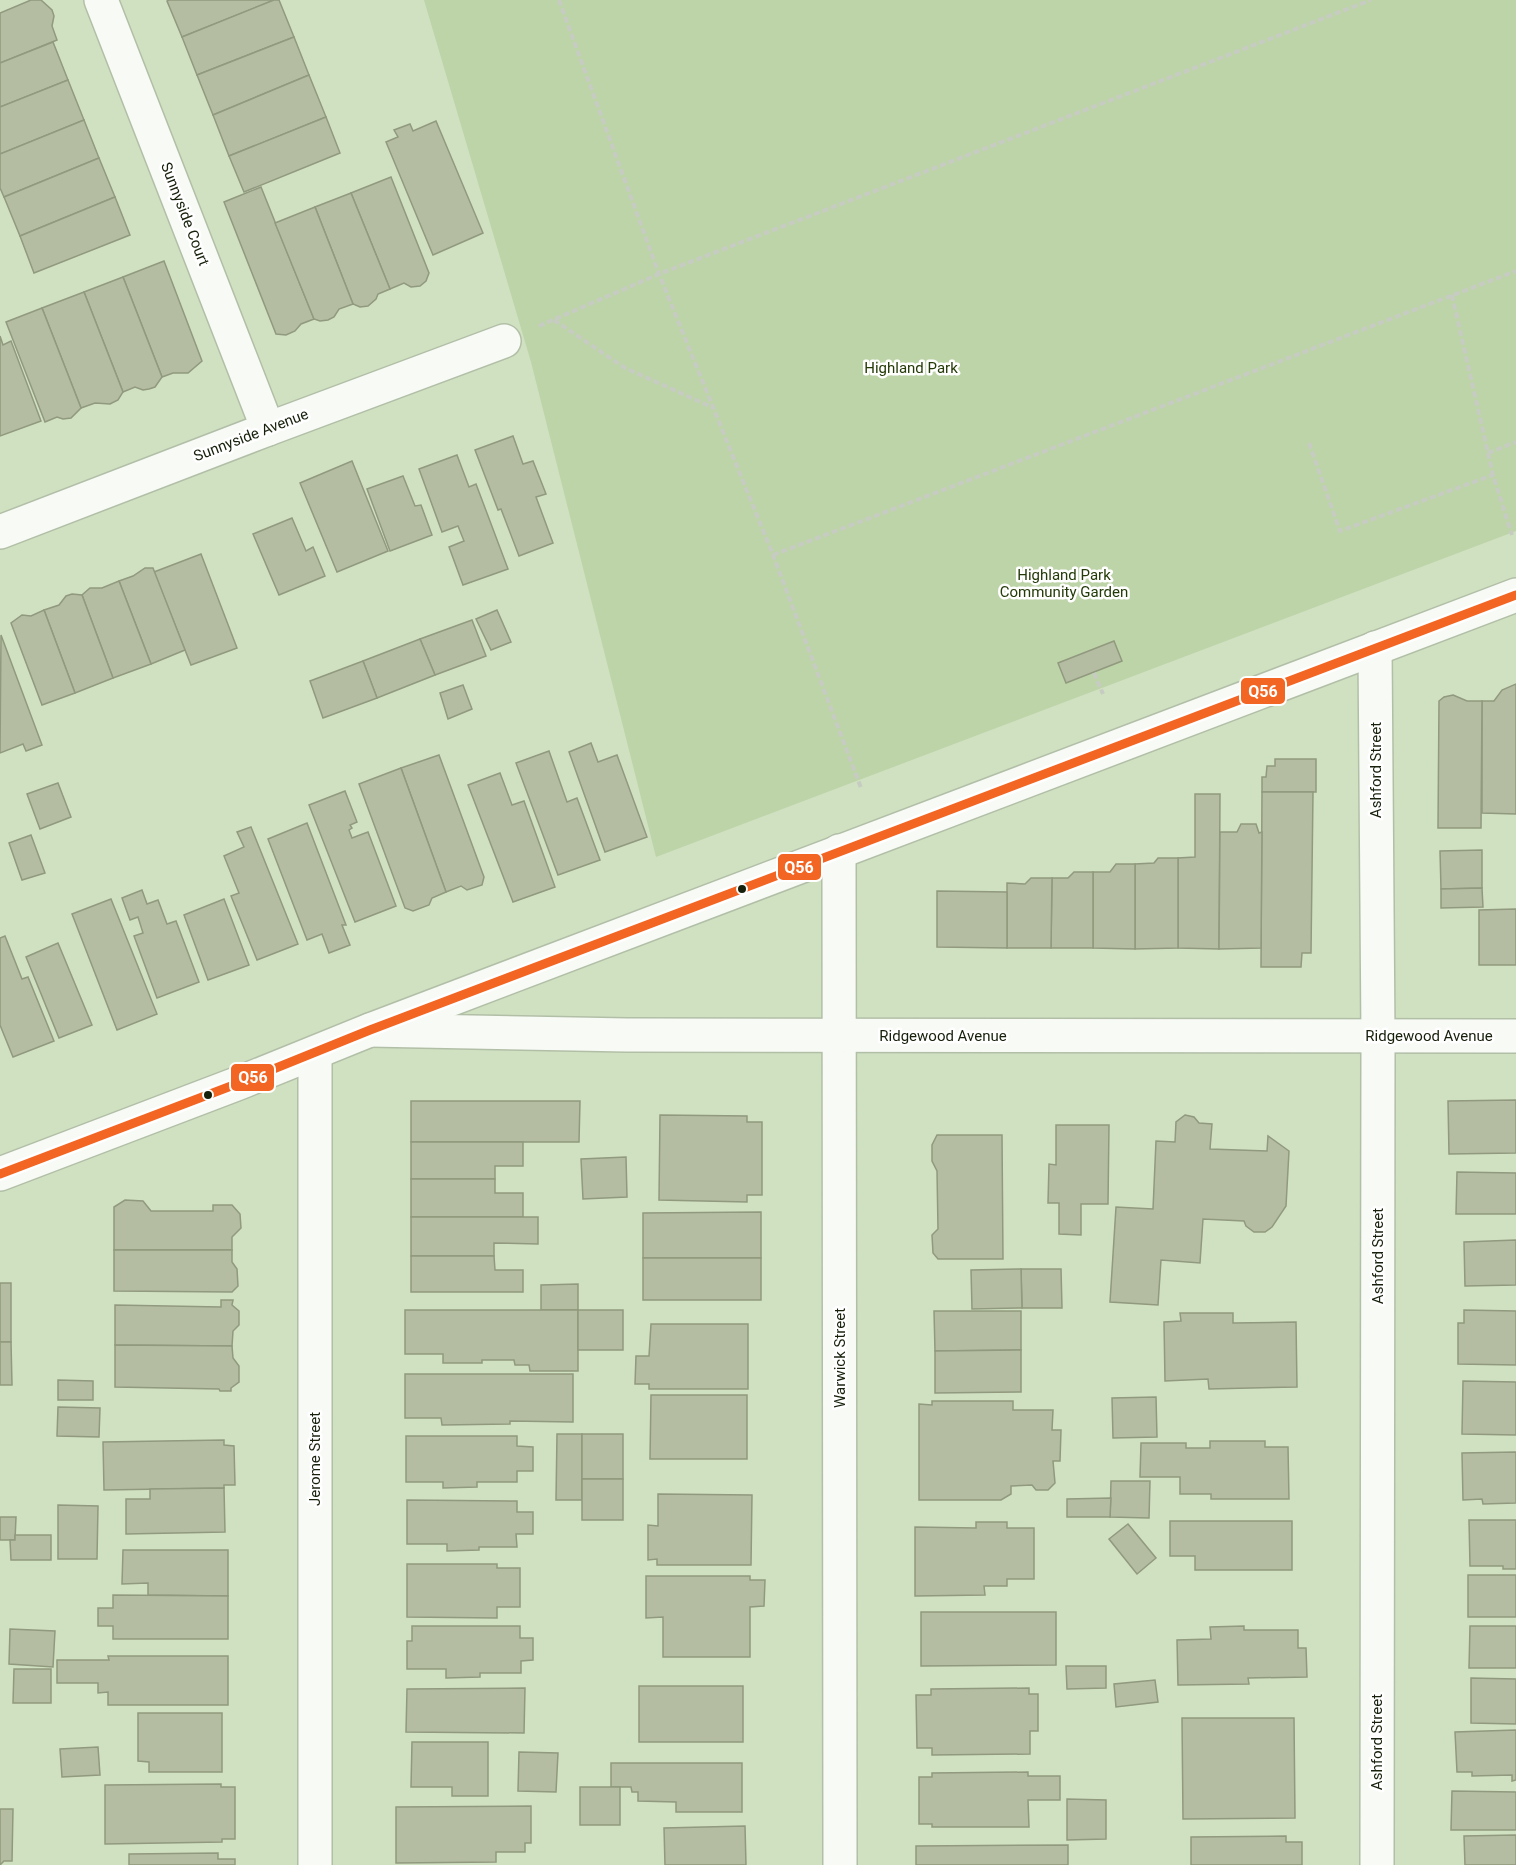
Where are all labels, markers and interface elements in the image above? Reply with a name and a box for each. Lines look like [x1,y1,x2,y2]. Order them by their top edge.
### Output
street label: Sunnyside Court [157,160,213,268]
park label: Highland Park [864,359,958,377]
street label: Sunnyside Avenue [191,405,311,465]
park label: Highland Park Community Garden [1000,566,1128,601]
line badge: Q56 [1240,677,1286,705]
text: Q56 [1248,682,1278,701]
street label: Ashford Street [1367,722,1385,818]
line badge: Q56 [777,853,822,881]
text: Q56 [784,858,814,877]
unlabelled marker [736,883,748,895]
street label: Ridgewood Avenue [879,1027,1007,1045]
street label: Ridgewood Avenue [1365,1027,1493,1045]
line badge: Q56 [230,1063,275,1092]
text: Q56 [238,1068,268,1087]
unlabelled marker [202,1089,214,1101]
street label: Ashford Street [1369,1208,1387,1304]
street label: Warwick Street [831,1308,849,1408]
street label: Jerome Street [306,1412,324,1506]
street label: Ashford Street [1368,1694,1386,1790]

